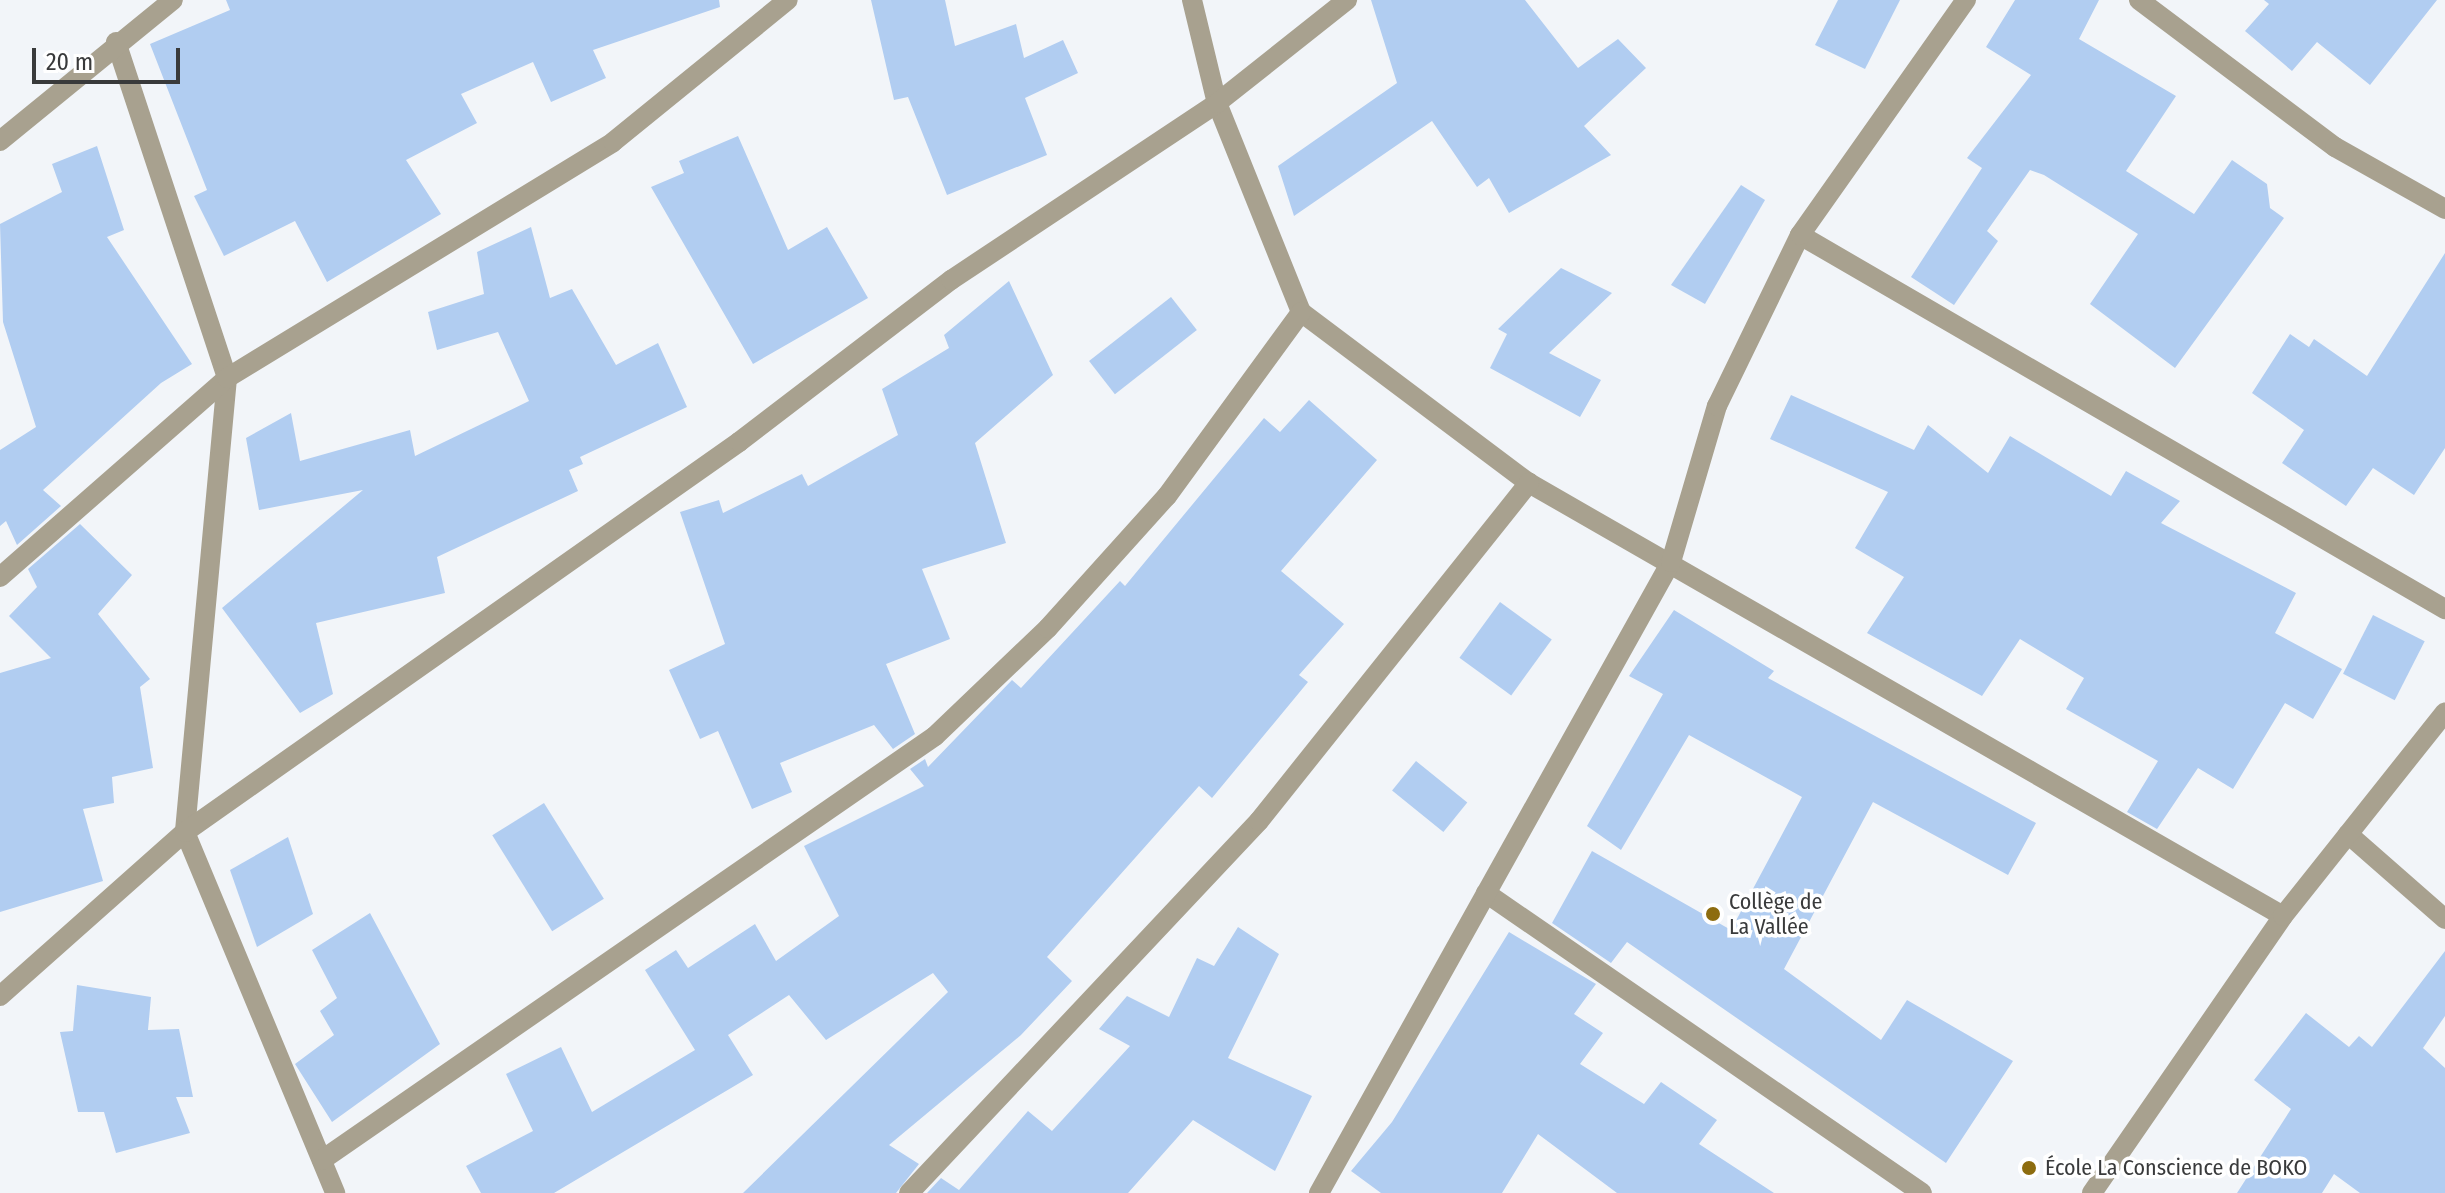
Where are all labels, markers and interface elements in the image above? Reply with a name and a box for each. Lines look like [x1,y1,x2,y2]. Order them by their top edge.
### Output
scale bar [36,32,184,82]
text: 20 m [46,48,93,76]
place label: Collège de La Vallée [1729,888,1822,940]
marker: Collège de La Vallée [1704,905,1722,923]
place label: École La Conscience de BOKO [2045,1155,2307,1181]
marker: École La Conscience de BOKO [2020,1159,2038,1177]

